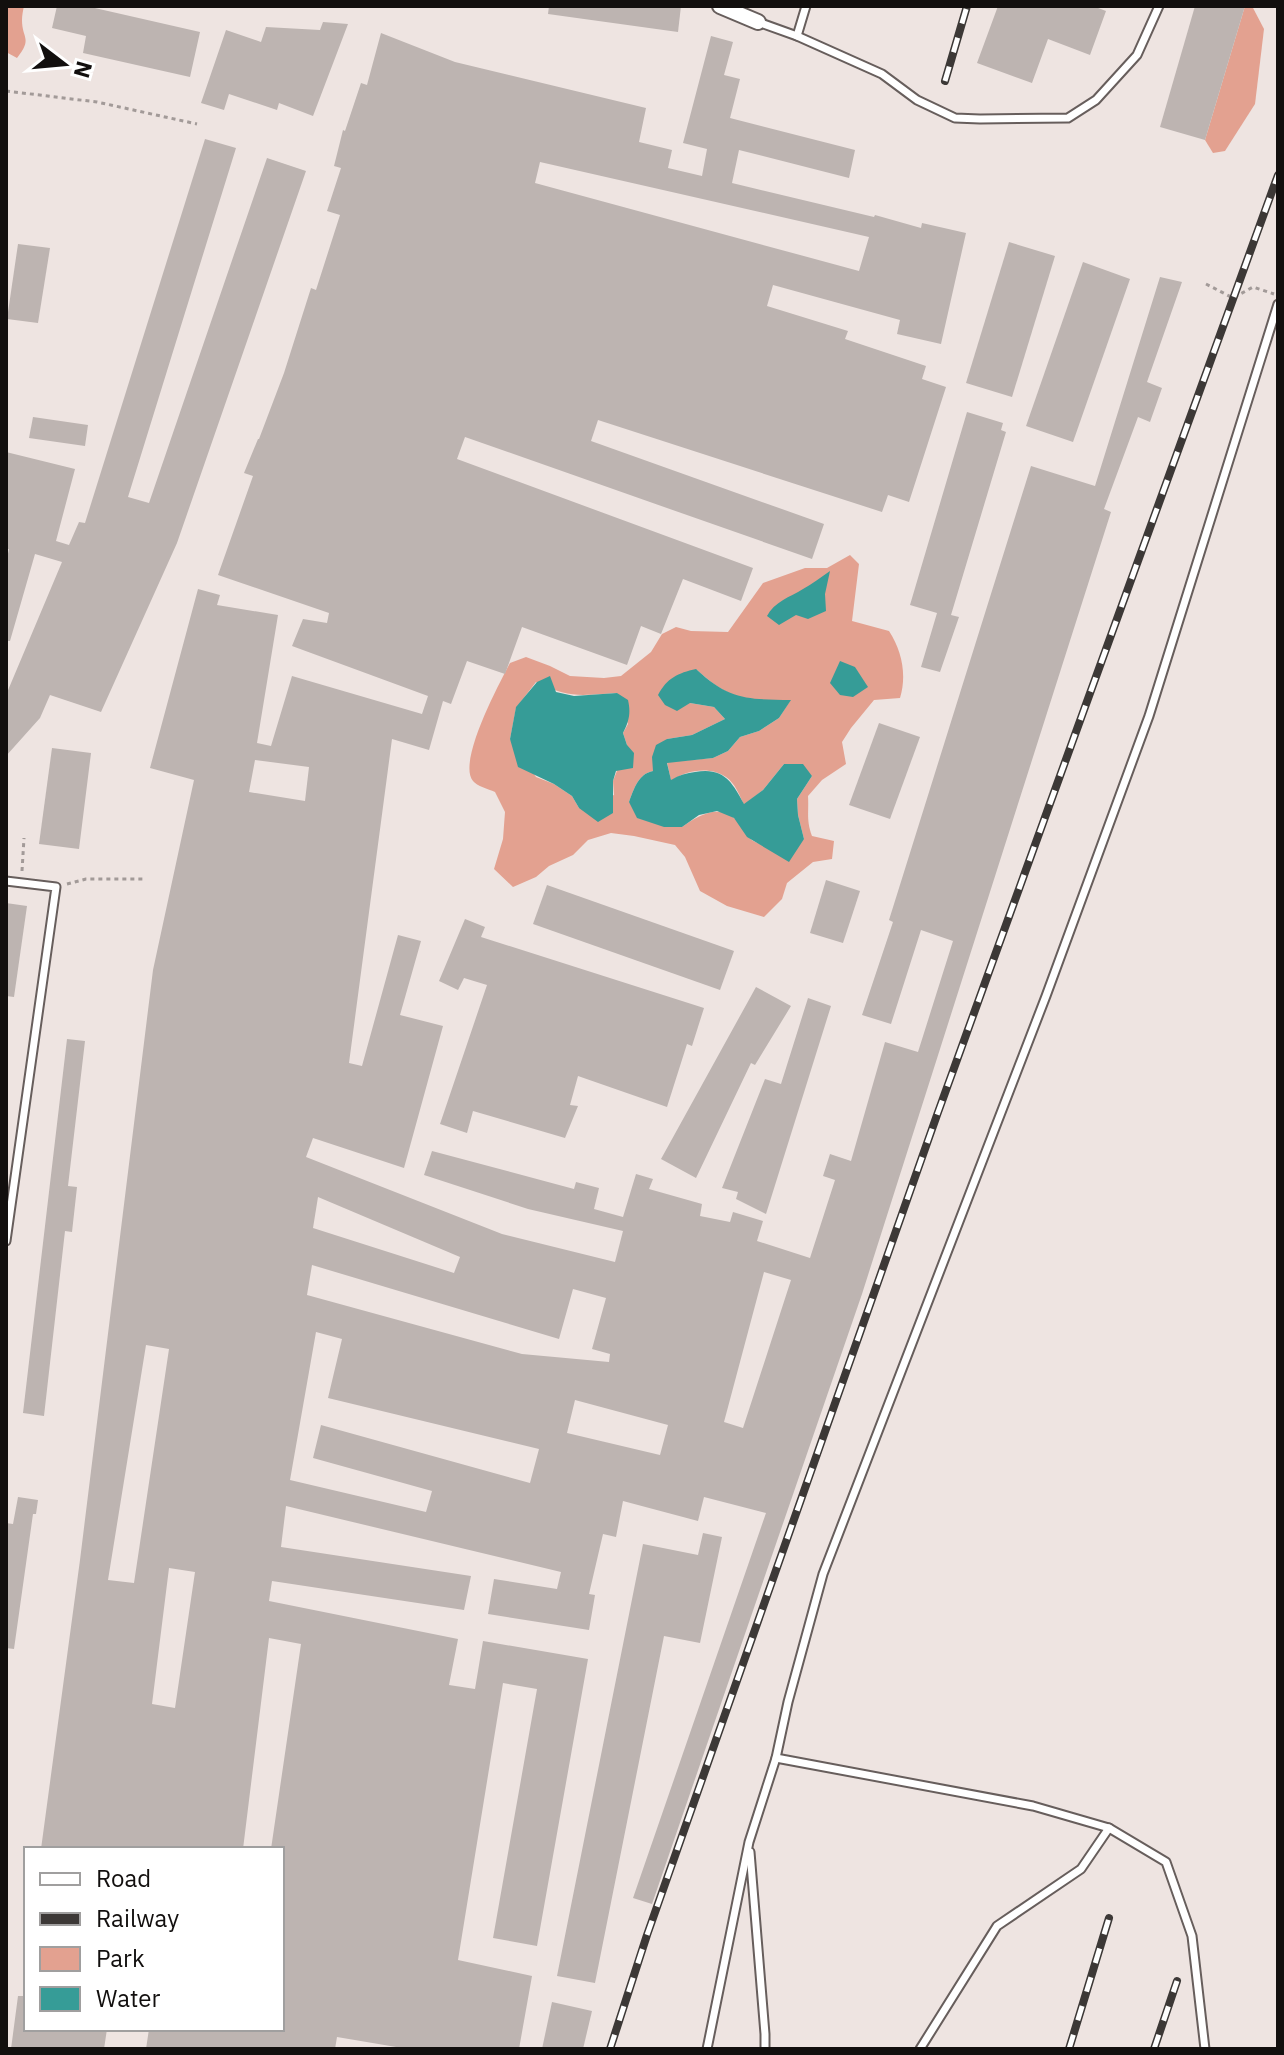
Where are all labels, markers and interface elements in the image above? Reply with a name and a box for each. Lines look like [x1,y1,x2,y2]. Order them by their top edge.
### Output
north arrow [24,24,104,104]
text: N [68,58,100,81]
legend [24,1847,284,2031]
text: Road [96,1862,151,1894]
text: Railway [96,1902,179,1934]
text: Park [96,1942,145,1974]
text: Water [96,1982,160,2014]

